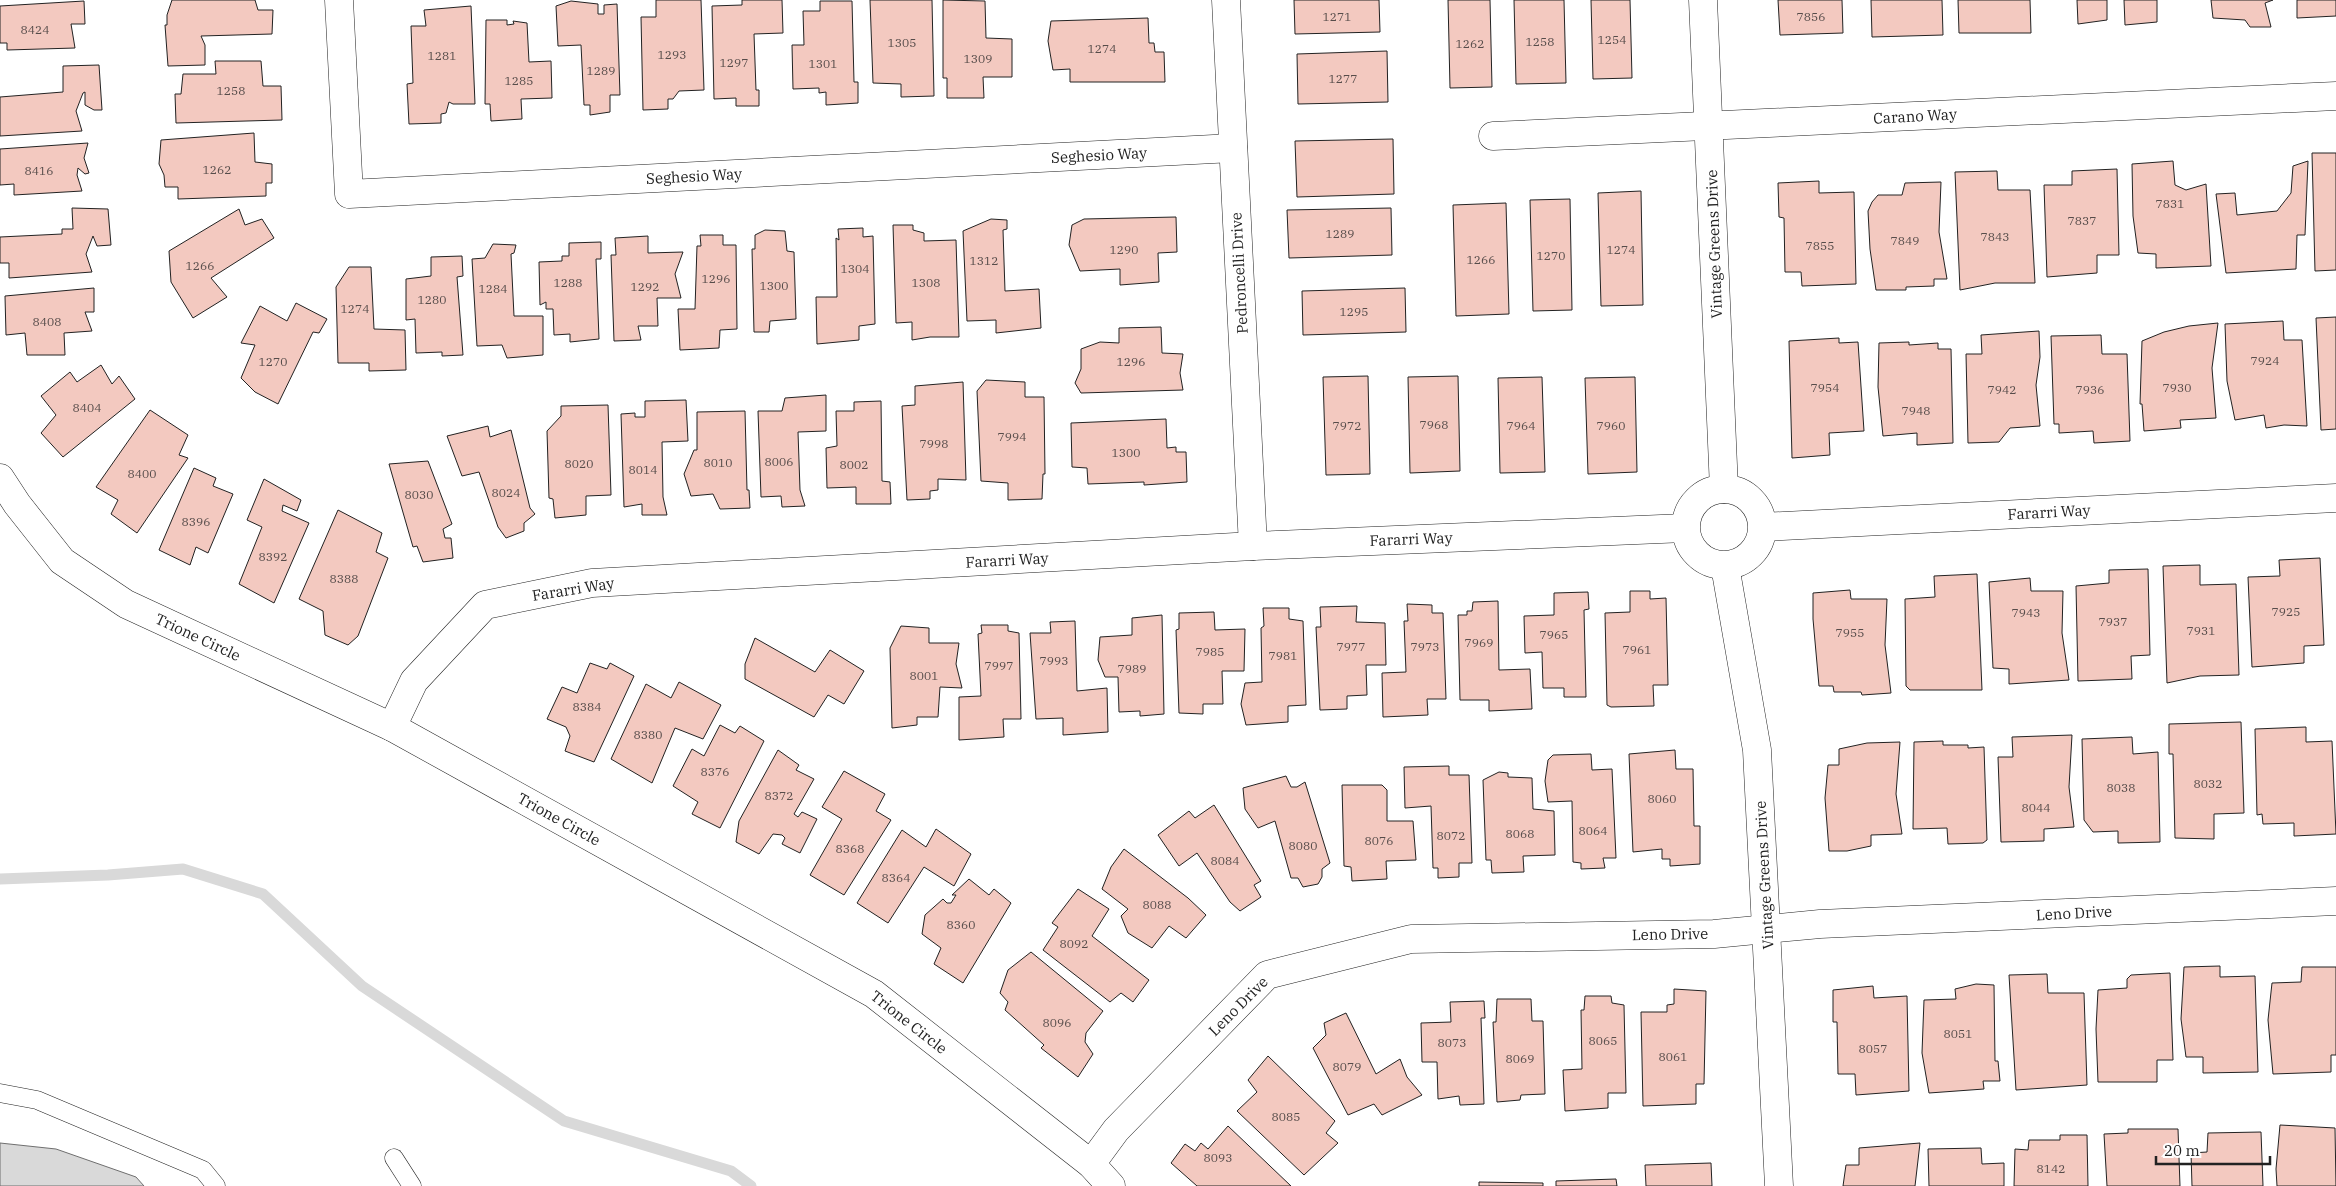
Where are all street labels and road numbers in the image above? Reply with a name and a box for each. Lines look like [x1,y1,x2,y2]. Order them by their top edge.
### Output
street label: Carano Way [1873,104,1957,128]
street label: Seghesio Way [1051,143,1147,167]
street label: Seghesio Way [646,164,742,188]
street label: Vintage Greens Drive [1702,169,1726,319]
street label: Pedroncelli Drive [1226,212,1252,334]
street label: Fararri Way [2007,500,2091,524]
street label: Fararri Way [1369,528,1453,550]
street label: Fararri Way [965,548,1049,572]
street label: Fararri Way [531,573,615,605]
street label: Trione Circle [152,609,244,665]
street label: Trione Circle [514,788,604,850]
street label: Vintage Greens Drive [1751,800,1777,950]
street label: Leno Drive [2035,902,2113,924]
street label: Leno Drive [1632,924,1708,944]
street label: Leno Drive [1204,972,1272,1040]
street label: Trione Circle [867,986,951,1058]

